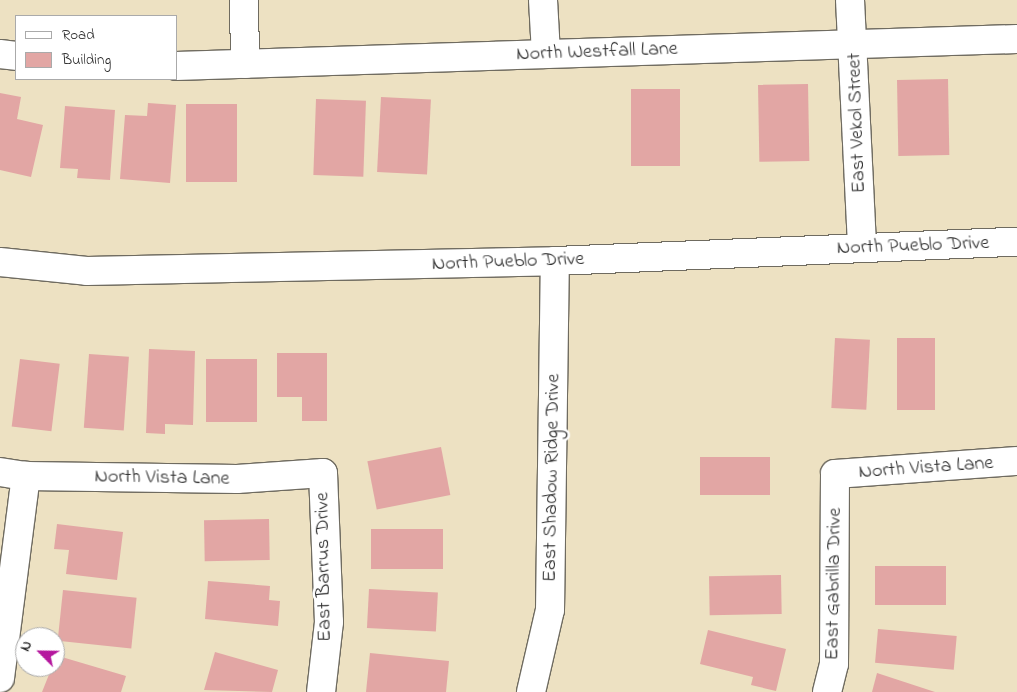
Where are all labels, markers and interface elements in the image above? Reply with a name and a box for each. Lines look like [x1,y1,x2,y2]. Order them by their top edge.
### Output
legend [15,15,178,80]
text: Road [62,24,95,46]
street label: North Westfall Lane [516,37,678,67]
text: Building [62,49,111,71]
street label: East Vekol Street [843,52,871,194]
street label: North Pueblo Drive [836,231,990,261]
street label: North Pueblo Drive [431,247,585,277]
street label: East Shadow Ridge Drive [538,374,566,582]
street label: North Vista Lane [858,451,994,485]
street label: North Vista Lane [94,465,230,491]
street label: East Barrus Drive [311,492,337,642]
street label: East Gabrilla Drive [821,507,847,661]
north arrow [15,627,65,677]
text: N [15,638,38,655]

